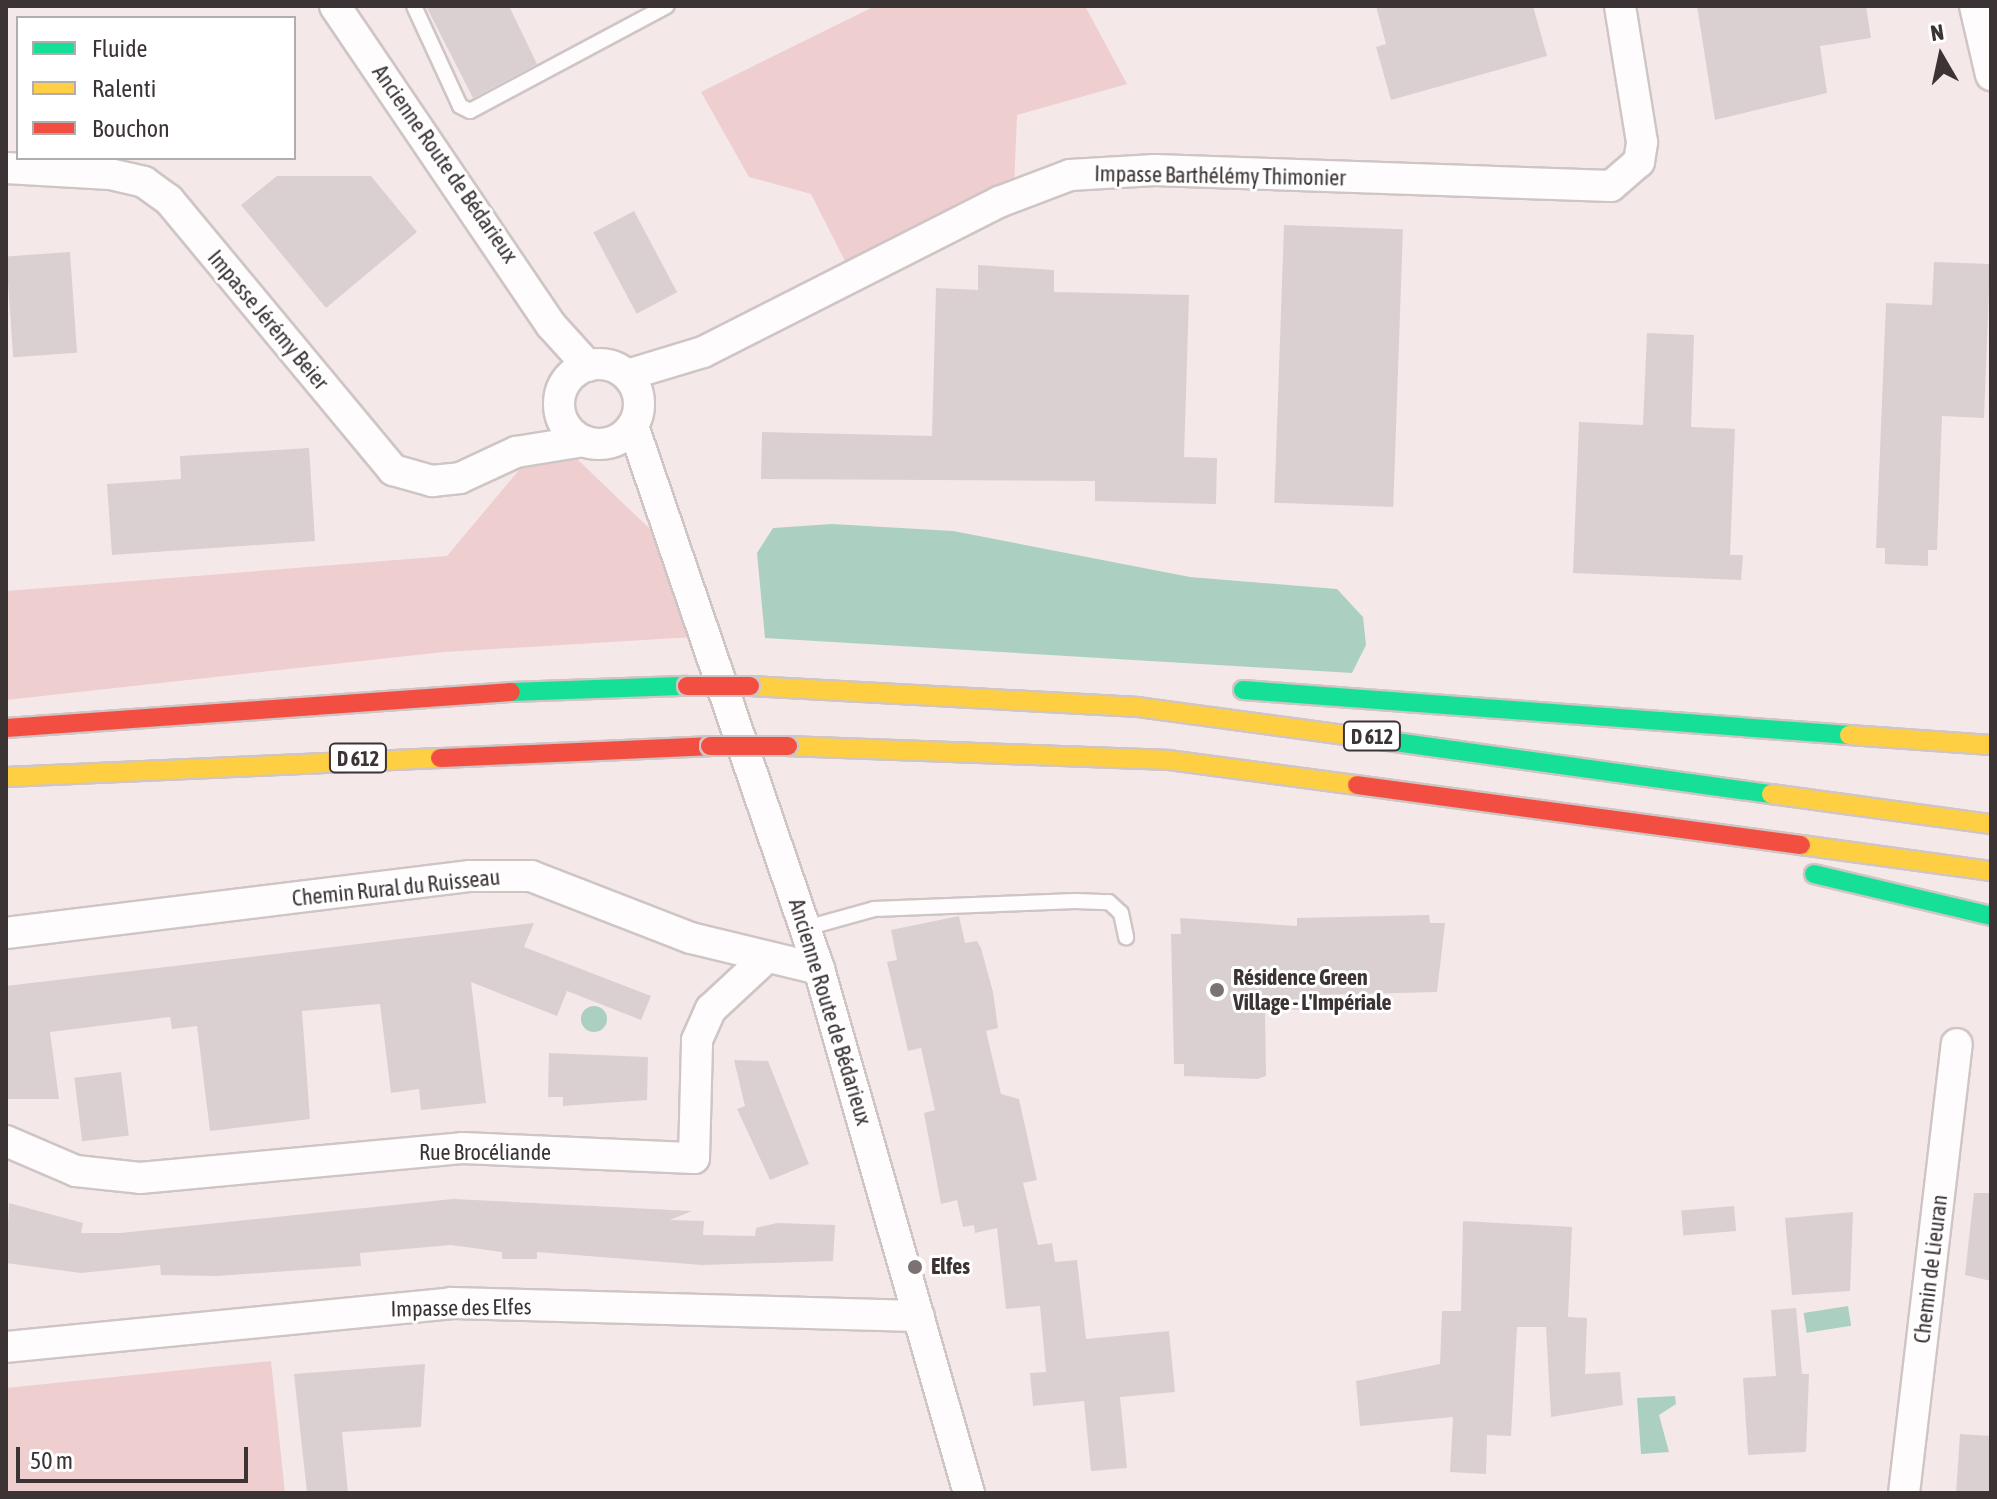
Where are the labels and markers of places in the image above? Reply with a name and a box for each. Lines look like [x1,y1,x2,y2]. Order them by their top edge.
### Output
place label: Résidence Green Village - L'Impériale [1233,964,1392,1016]
marker: Résidence Green Village - L'Impériale [1208,981,1226,999]
place label: Elfes [931,1254,970,1280]
marker: Elfes [906,1258,924,1276]

